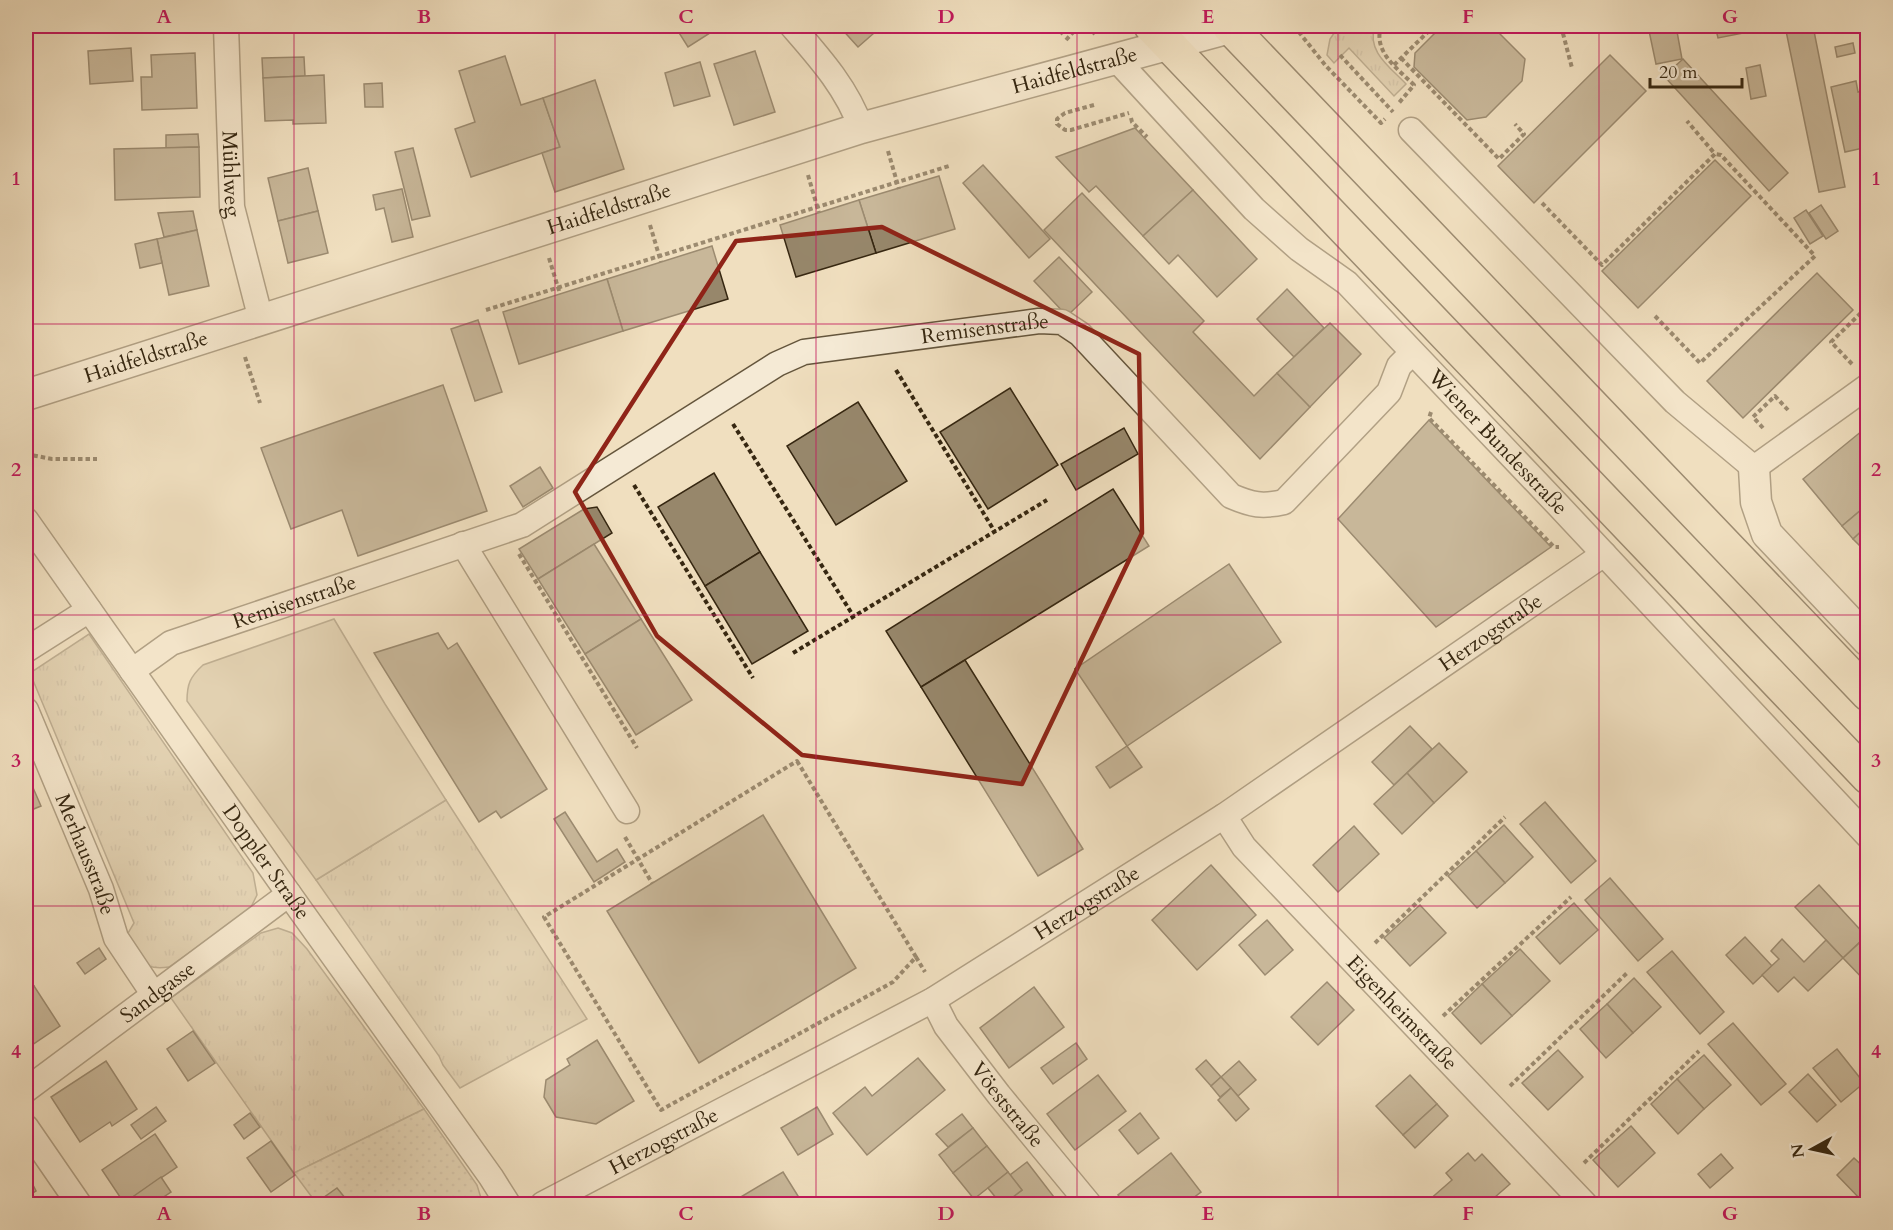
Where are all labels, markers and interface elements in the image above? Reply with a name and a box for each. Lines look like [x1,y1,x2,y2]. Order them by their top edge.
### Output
text: A [156,3,172,30]
text: B [417,3,431,30]
text: C [678,3,694,30]
text: D [937,3,955,30]
text: E [1202,3,1214,30]
text: F [1462,3,1474,30]
text: G [1722,3,1738,30]
street label: Haidfeldstraße [1009,39,1141,101]
scale bar [1650,51,1742,89]
text: 20 m [1659,60,1698,85]
street label: Mühlweg [215,130,249,221]
text: 1 [11,165,21,192]
text: 1 [1871,165,1881,192]
street label: Haidfeldstraße [543,175,675,242]
street label: Remisenstraße [919,307,1050,351]
street label: Haidfeldstraße [80,323,212,390]
street label: Wiener Bundesstraße [1421,362,1574,521]
text: 2 [11,456,21,483]
text: 2 [1871,456,1881,483]
street label: Remisenstraße [229,567,360,636]
street label: Herzogstraße [1433,586,1548,678]
text: 3 [11,747,21,774]
text: 3 [1871,747,1881,774]
street label: Merhausstraße [48,789,123,918]
street label: Doppler Straße [216,798,317,925]
street label: Herzogstraße [1028,859,1145,947]
street label: Eigenheimstraße [1340,949,1464,1077]
street label: Sandgasse [114,954,201,1030]
text: 4 [11,1038,21,1065]
text: 4 [1871,1038,1881,1065]
street label: Vöeststraße [964,1056,1051,1154]
street label: Herzogstraße [604,1100,723,1182]
north arrow [1782,1119,1842,1179]
text: N [1786,1142,1810,1159]
text: A [156,1200,172,1227]
text: B [417,1200,431,1227]
text: C [678,1200,694,1227]
text: D [937,1200,955,1227]
text: E [1202,1200,1214,1227]
text: F [1462,1200,1474,1227]
text: G [1722,1200,1738,1227]

